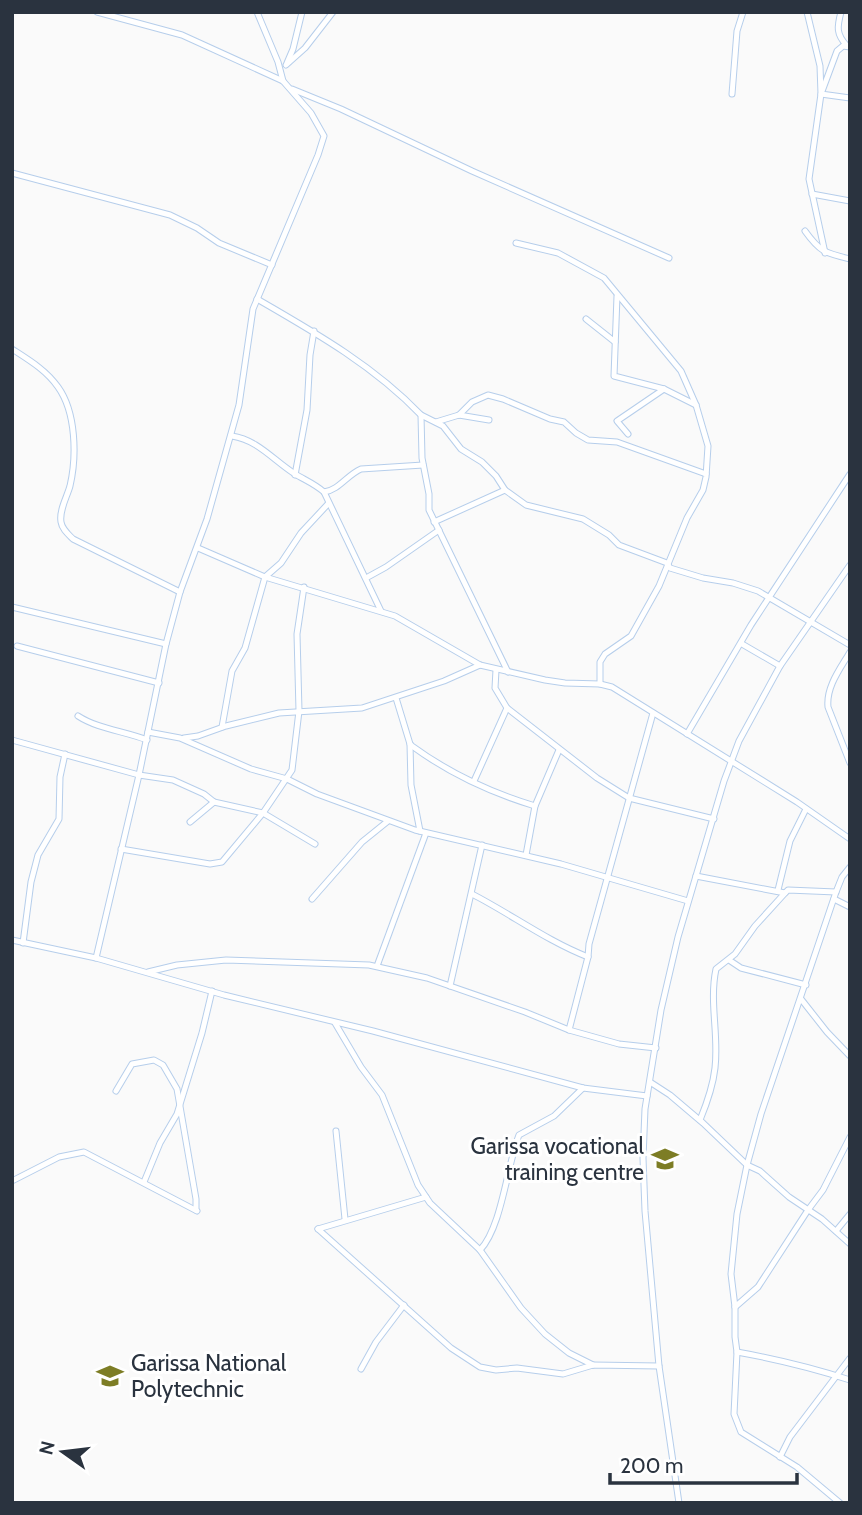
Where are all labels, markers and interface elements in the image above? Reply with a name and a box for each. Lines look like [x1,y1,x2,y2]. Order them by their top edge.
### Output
place label: Garissa vocational training centre [470,1132,645,1186]
school or university icon: Garissa vocational training centre [650,1144,680,1174]
place label: Garissa National Polytechnic [131,1349,287,1403]
school or university icon: Garissa National Polytechnic [95,1361,125,1391]
north arrow [28,1417,98,1487]
text: N [34,1439,60,1457]
scale bar [610,1442,797,1486]
text: 200 m [620,1453,683,1478]

